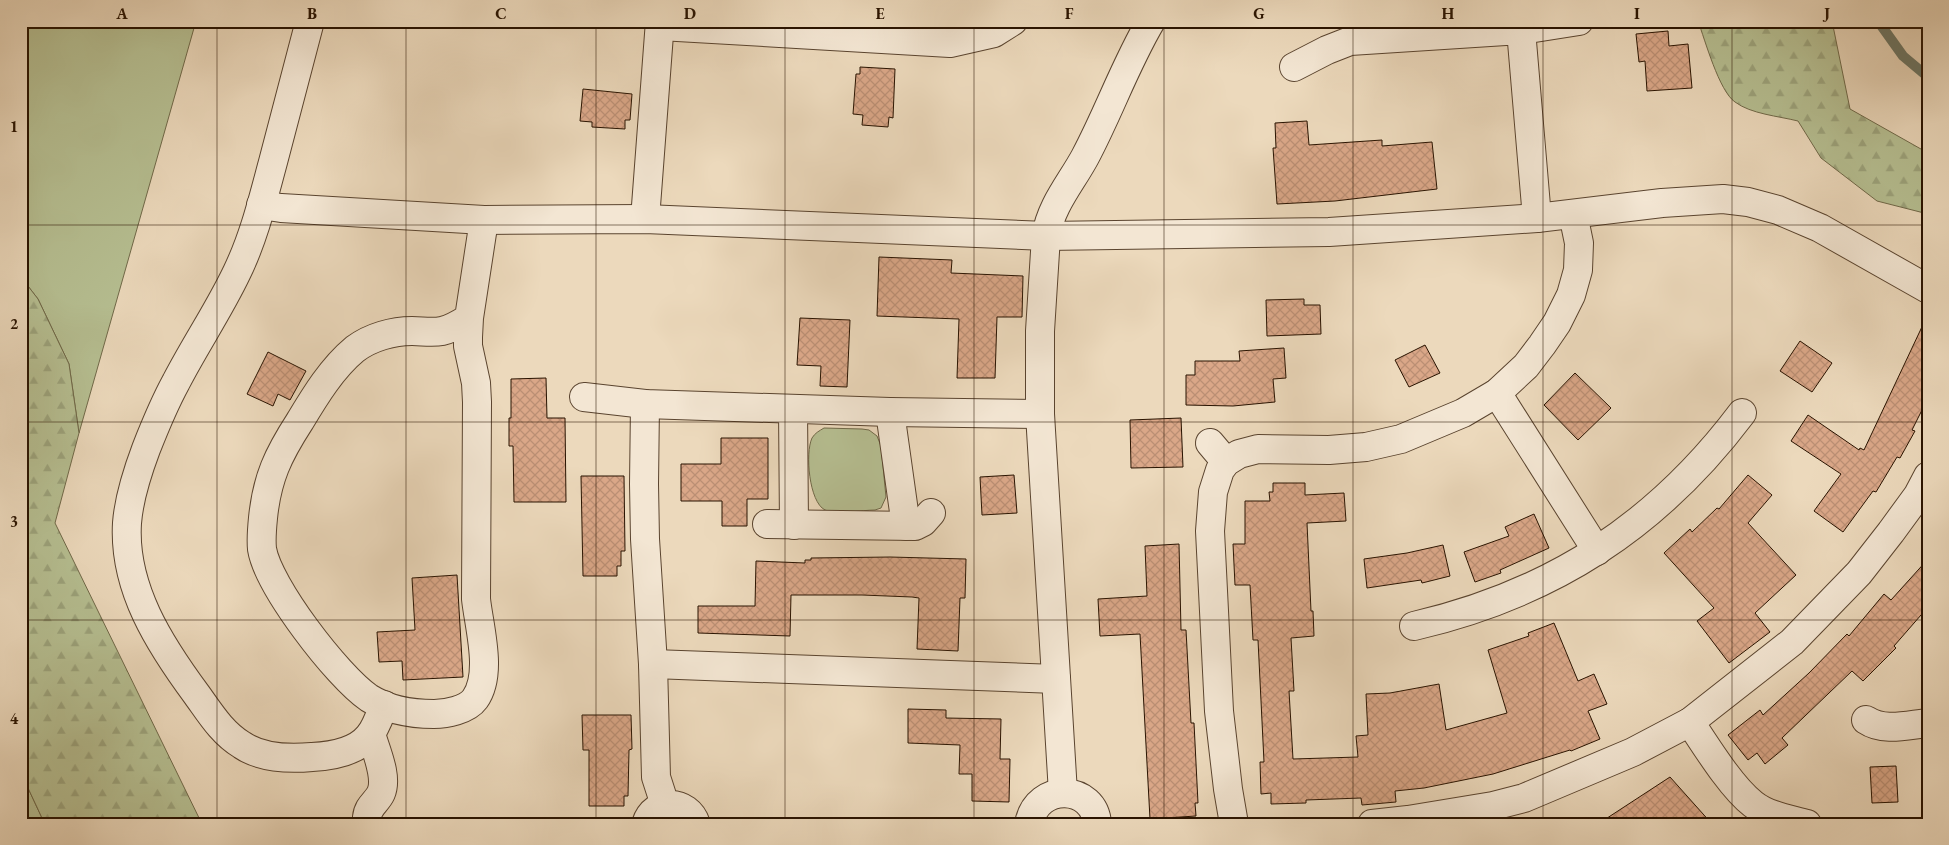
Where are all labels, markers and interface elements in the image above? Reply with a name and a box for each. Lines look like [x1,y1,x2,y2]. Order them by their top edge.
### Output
text: A [115,3,128,24]
text: B [307,3,317,24]
text: C [495,3,507,24]
text: D [684,3,696,24]
text: E [875,3,885,24]
text: F [1065,3,1074,24]
text: G [1253,3,1265,24]
text: H [1442,3,1455,24]
text: I [1634,3,1640,24]
text: J [1822,3,1830,24]
text: 1 [10,116,18,137]
text: 2 [10,313,19,334]
text: 3 [10,511,18,532]
text: 4 [10,708,19,729]

